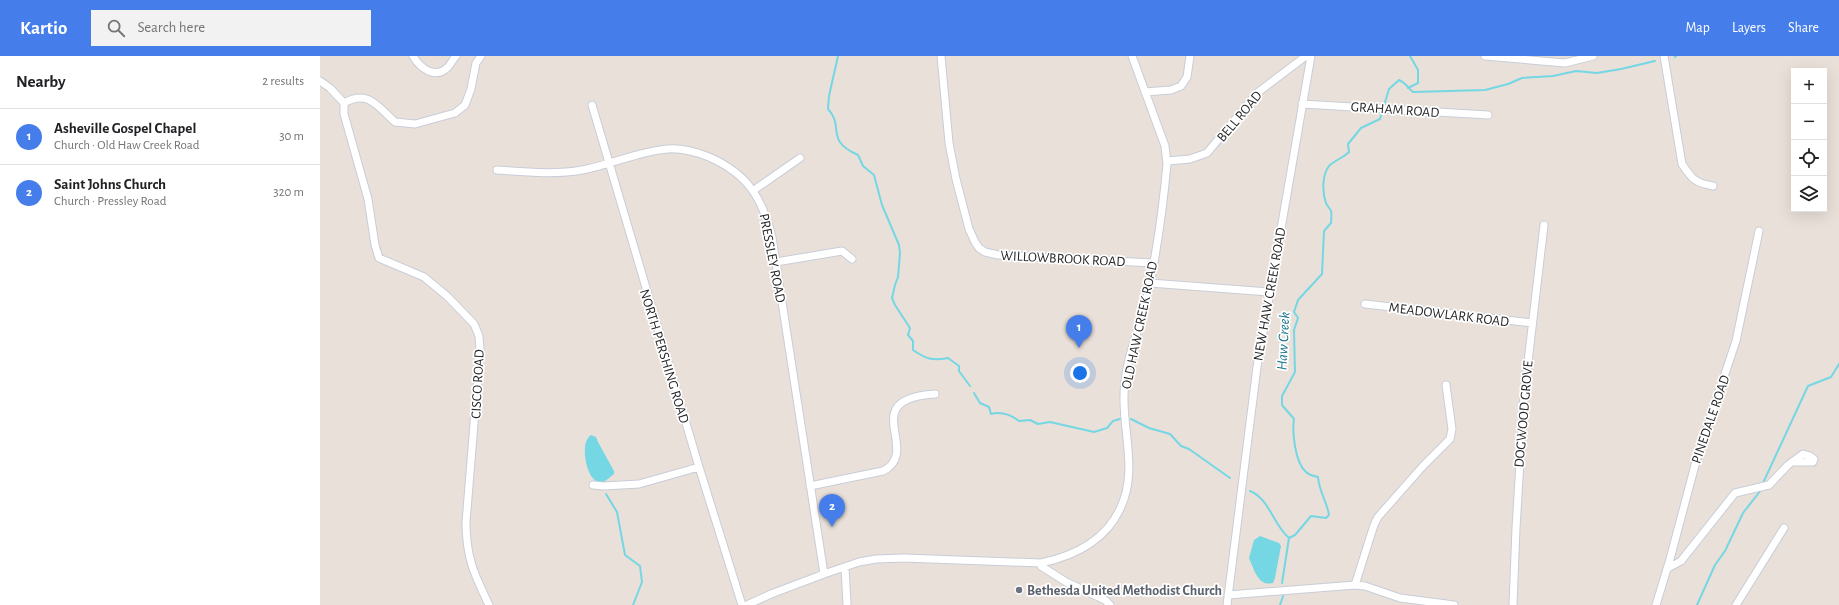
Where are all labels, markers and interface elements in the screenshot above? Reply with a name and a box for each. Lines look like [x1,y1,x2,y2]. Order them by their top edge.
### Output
search box [91,10,371,46]
icon: search [105,17,127,39]
text: Kartio [20,19,67,38]
text: Search here [137,20,205,35]
text: Map [1685,21,1710,35]
text: Layers [1732,21,1766,35]
text: Share [1788,21,1819,35]
map controls [1791,68,1827,212]
button: + [1791,68,1827,104]
text: Nearby [16,73,66,90]
text: 2 results [262,75,304,88]
street label: BELL ROAD [1215,89,1265,145]
street label: GRAHAM ROAD [1350,100,1440,120]
button: − [1791,104,1827,140]
text: Asheville Gospel Chapel [54,121,196,136]
text: 1 [27,130,31,143]
text: 30 m [279,130,304,143]
text: Church · Old Haw Creek Road [54,139,200,152]
button: locate [1791,140,1827,176]
button: layers [1791,176,1827,212]
text: Saint Johns Church [54,177,166,192]
text: 2 [26,186,32,199]
text: 320 m [273,186,304,199]
text: Church · Pressley Road [54,195,166,208]
street label: PRESSLEY ROAD [756,212,788,304]
street label: NEW HAW CREEK ROAD [1251,226,1289,362]
street label: WILLOWBROOK ROAD [1000,249,1126,269]
street label: OLD HAW CREEK ROAD [1120,260,1160,390]
street label: NORTH PERSHING ROAD [637,288,691,425]
street label: MEADOWLARK ROAD [1388,301,1510,329]
water label: Haw Creek [1274,311,1293,371]
pin: 1 [1066,315,1092,348]
street label: CISCO ROAD [469,349,487,419]
street label: DOGWOOD GROVE [1512,360,1536,468]
your location [1070,363,1090,383]
street label: PINEDALE ROAD [1689,373,1733,465]
pin: 2 [819,494,845,527]
place label: Bethesda United Methodist Church [1027,584,1222,598]
marker: Bethesda United Methodist Church [1014,585,1024,595]

